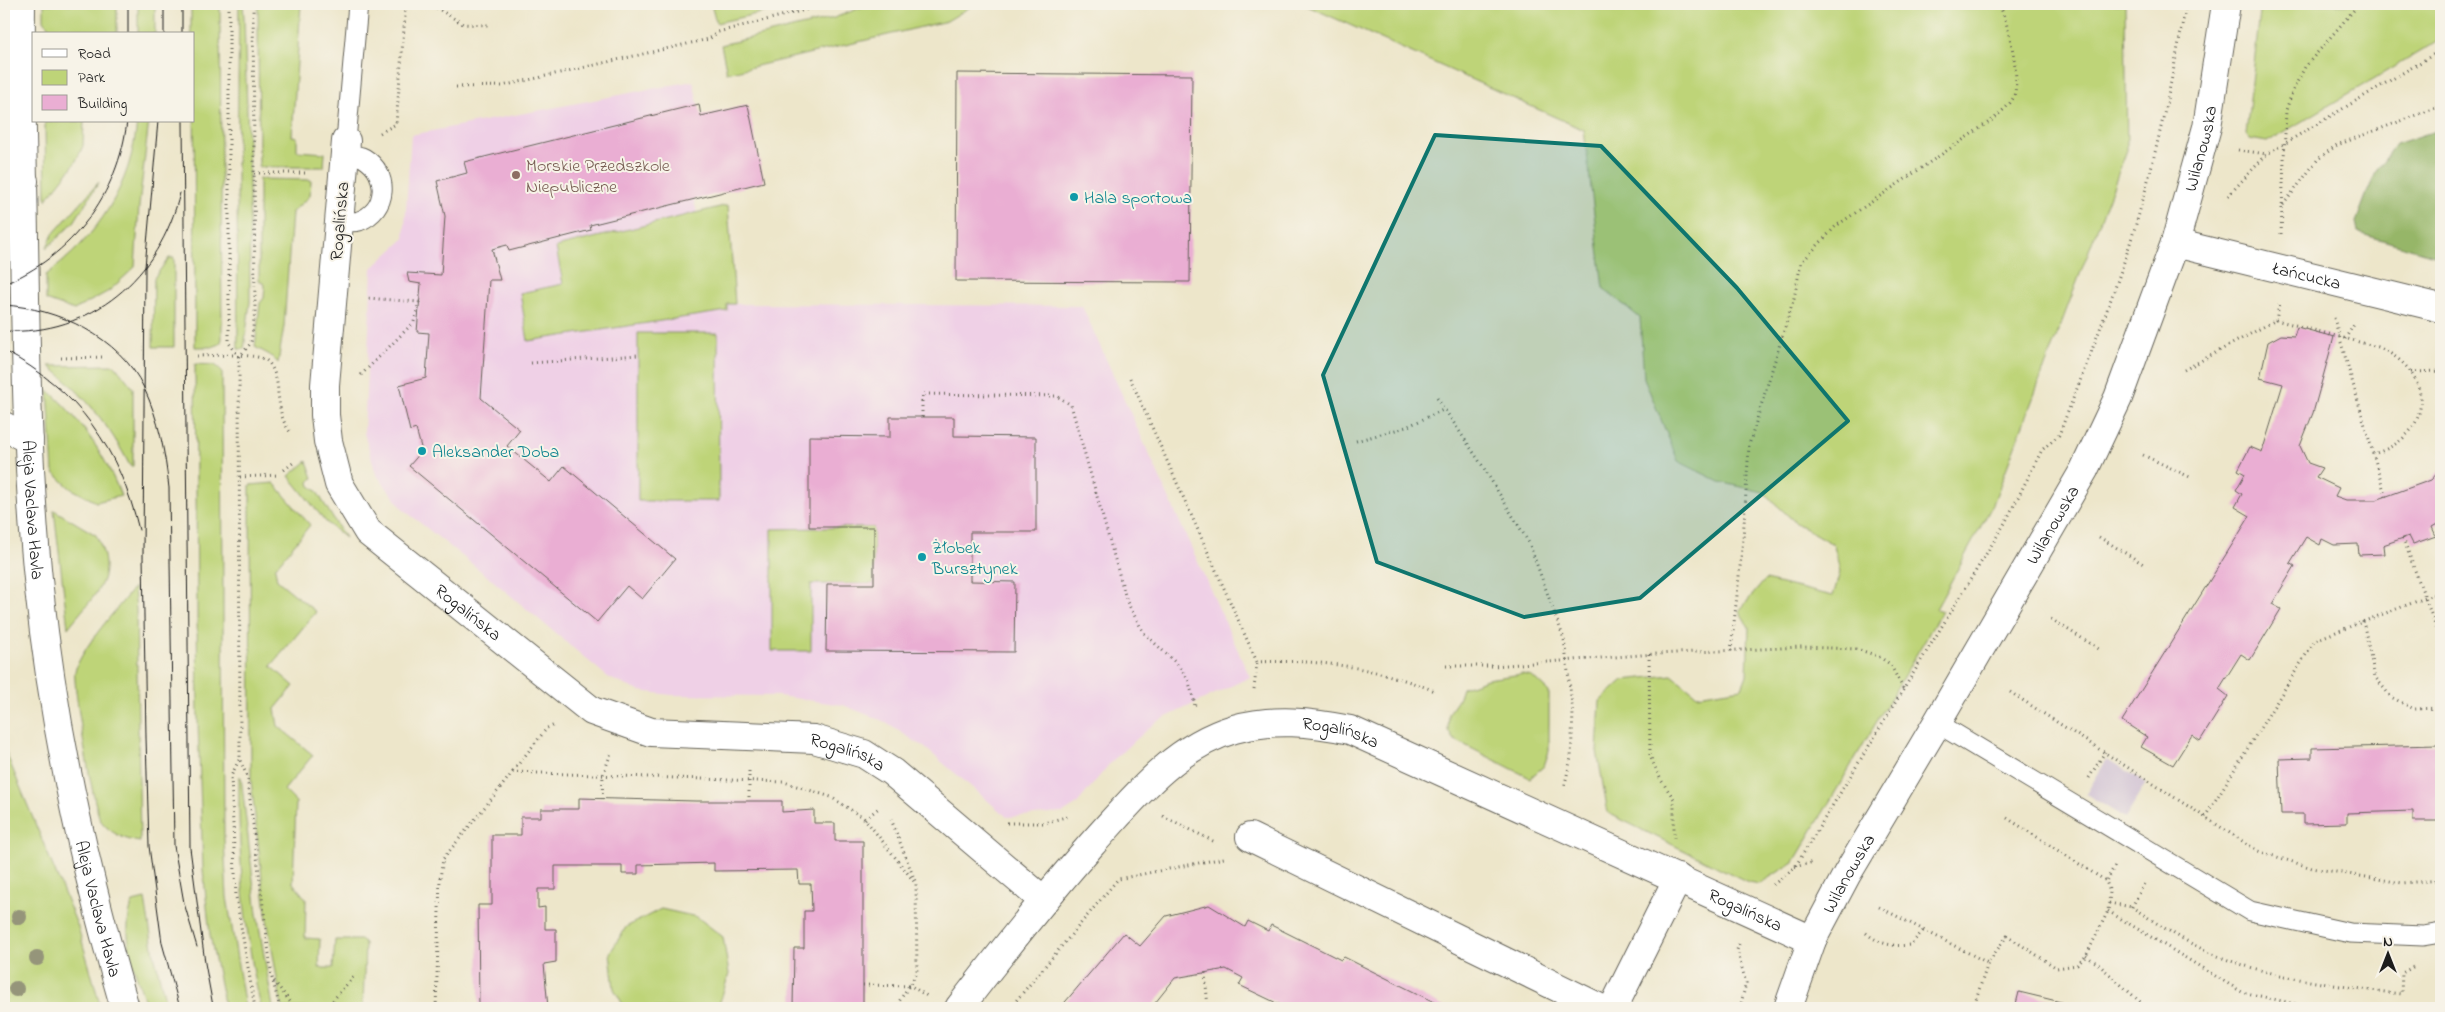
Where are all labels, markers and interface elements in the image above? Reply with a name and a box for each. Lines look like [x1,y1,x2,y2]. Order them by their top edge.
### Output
legend [32,32,195,122]
text: Road [78,43,111,65]
text: Park [78,67,106,89]
text: Building [77,93,127,116]
street label: Wilanowska [2179,104,2225,195]
place label: Morskie Przedszkole Niepubliczne [526,154,671,201]
marker: Morskie Przedszkole Niepubliczne [510,169,522,181]
street label: Rogalińska [325,181,358,262]
place label: Hala sportowa [1084,186,1192,212]
marker: Hala sportowa [1068,191,1080,203]
street label: Łańcucka [2269,256,2343,298]
street label: Aleja Vaclava Havla [14,439,49,581]
place label: Aleksander Doba [432,440,559,466]
marker: Aleksander Doba [416,445,428,457]
street label: Wilanowska [2021,481,2087,570]
place label: Żłobek Bursztynek [931,536,1018,583]
marker: Żłobek Bursztynek [916,551,928,563]
street label: Rogalińska [428,579,506,649]
street label: Rogalińska [1301,712,1383,756]
street label: Rogalińska [806,727,890,779]
street label: Wilanowska [1817,830,1883,919]
street label: Aleja Vaclava Havla [67,838,127,981]
street label: Rogalińska [1703,883,1786,940]
north arrow [2362,930,2412,980]
text: N [2383,932,2393,953]

